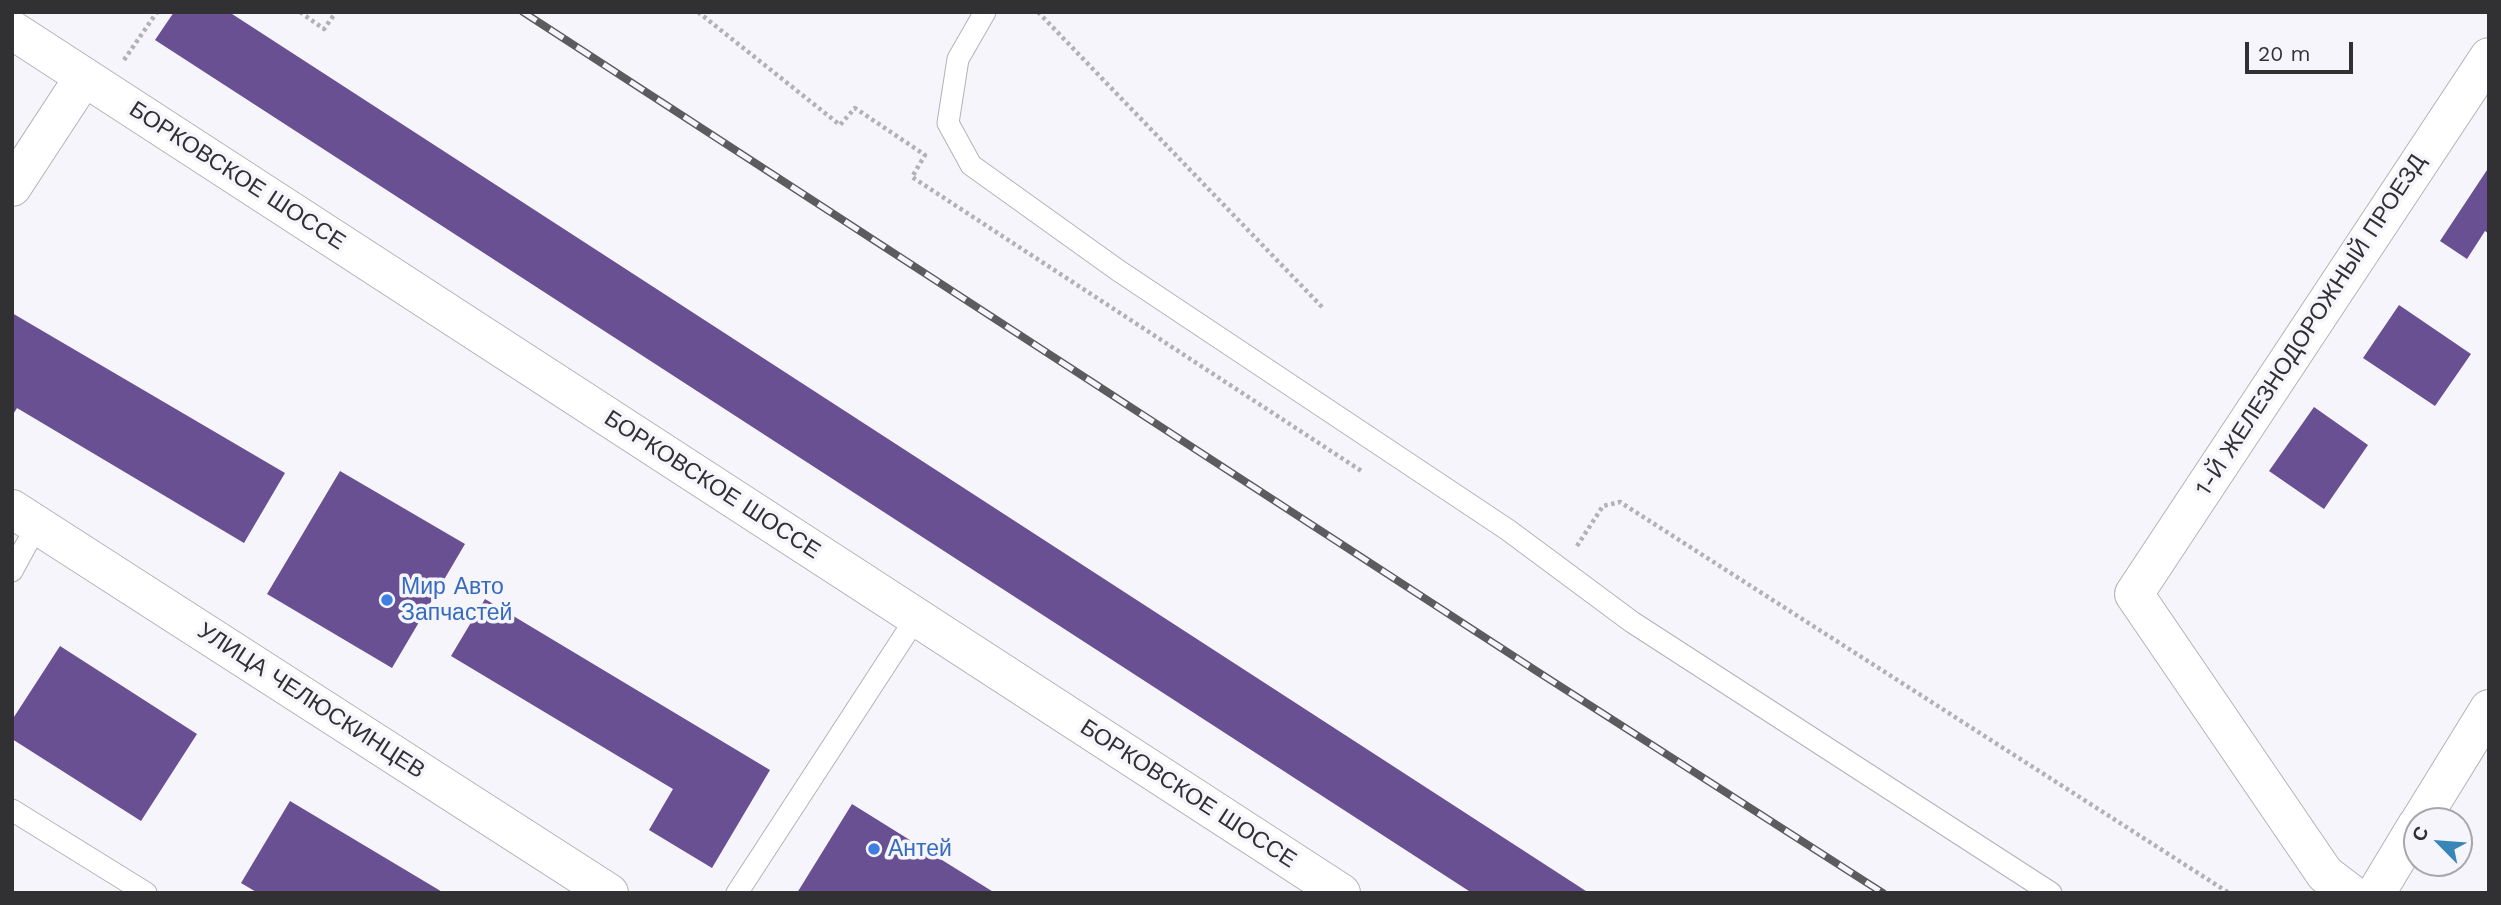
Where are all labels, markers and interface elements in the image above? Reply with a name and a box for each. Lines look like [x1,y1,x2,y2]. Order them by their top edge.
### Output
scale bar [2249,28,2358,72]
text: 20 m [2258,41,2310,66]
street label: БОРКОВСКОЕ ШОССЕ [124,96,350,256]
street label: 1-Й ЖЕЛЕЗНОДОРОЖНЫЙ ПРОЕЗД [2190,149,2432,501]
street label: БОРКОВСКОЕ ШОССЕ [599,405,825,565]
place label: Мир Авто Запчастей [401,573,512,627]
marker: Мир Авто Запчастей [379,592,395,608]
street label: УЛИЦА ЧЕЛЮСКИНЦЕВ [192,617,430,785]
street label: БОРКОВСКОЕ ШОССЕ [1075,714,1301,874]
north arrow [2403,807,2473,877]
text: С [2407,823,2434,845]
place label: Антей [888,835,952,863]
marker: Антей [866,841,882,857]

